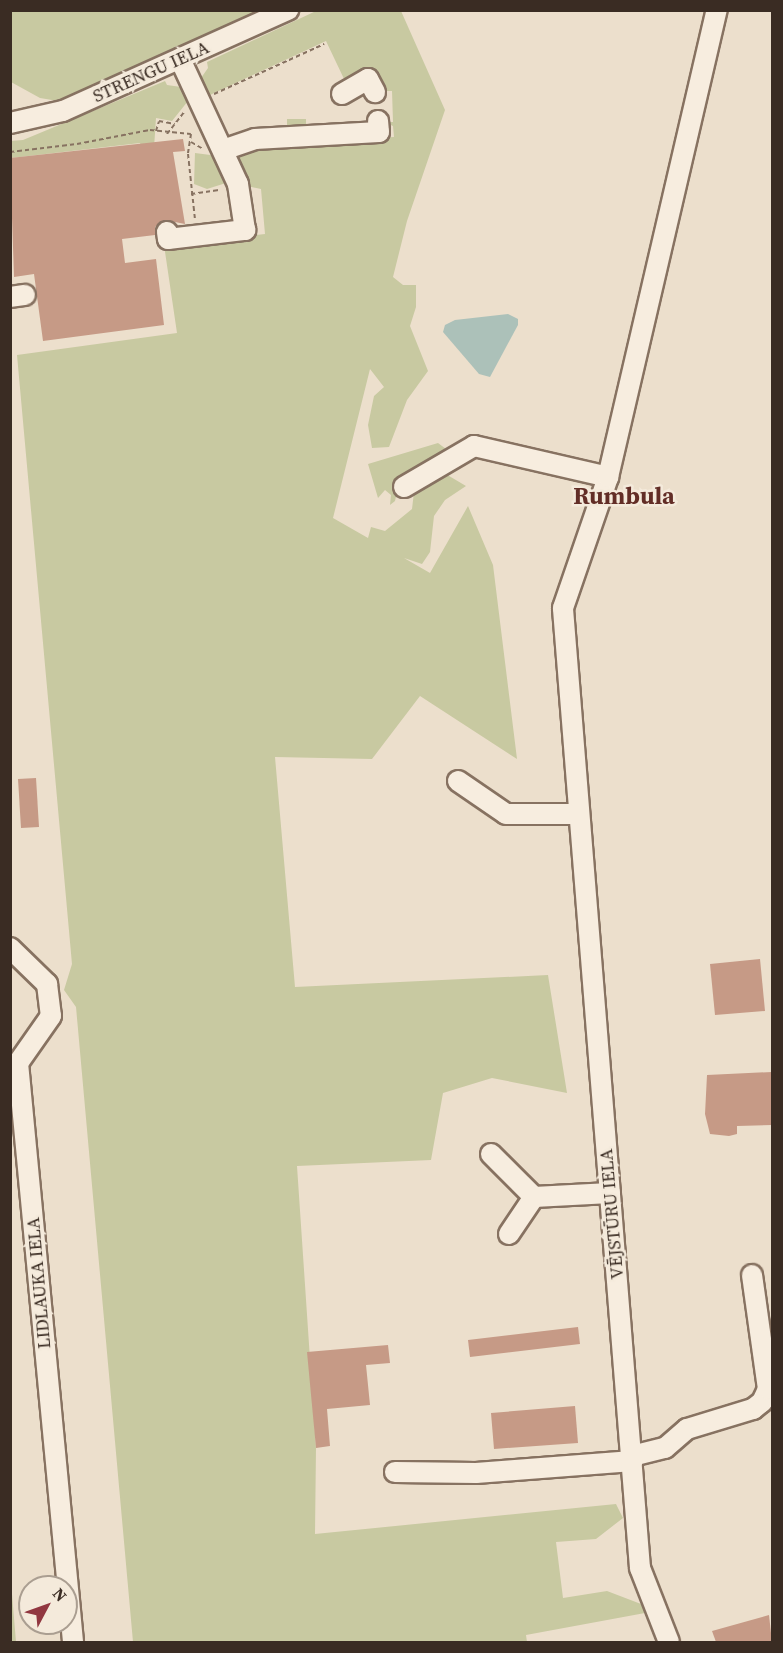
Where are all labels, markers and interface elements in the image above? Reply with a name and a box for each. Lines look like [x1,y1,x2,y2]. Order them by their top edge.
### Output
street label: STRENGU IELA [90,37,212,107]
district label: Rumbula [573,482,675,510]
street label: VĒJSTŪRU IELA [596,1148,628,1280]
street label: LIDLAUKA IELA [22,1216,56,1350]
north arrow [18,1575,78,1635]
text: N [48,1583,72,1606]

